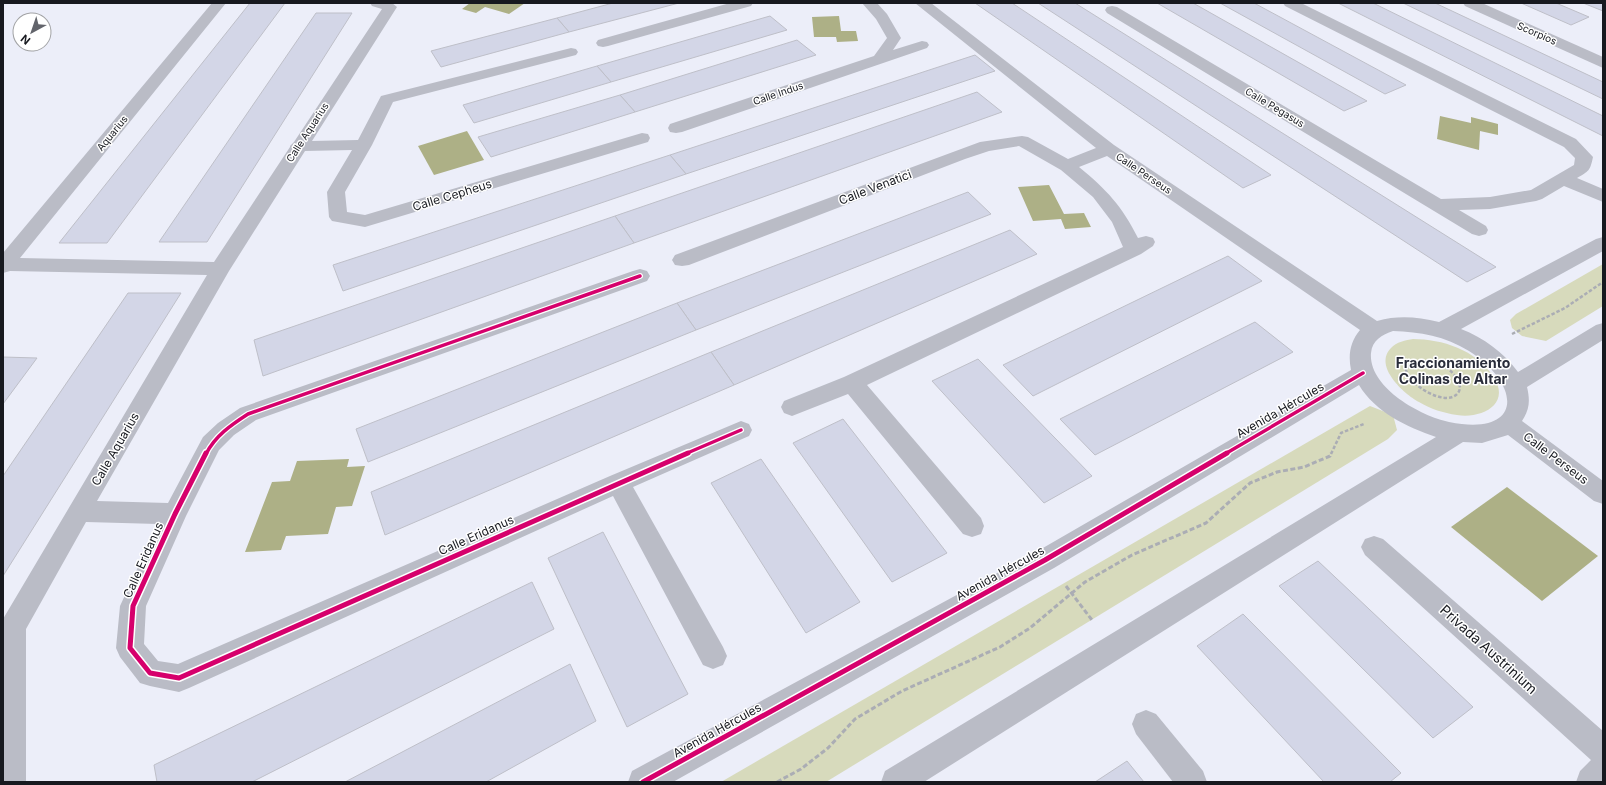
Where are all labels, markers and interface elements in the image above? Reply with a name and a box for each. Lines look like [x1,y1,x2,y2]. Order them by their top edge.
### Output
north arrow [12,12,52,52]
street label: Scorpios [1515,19,1559,47]
text: N [18,32,33,48]
street label: Calle Indus [751,79,805,107]
street label: Calle Pegasus [1243,85,1307,129]
street label: Calle Aquarius [283,100,331,164]
street label: Aquarius [94,113,130,153]
street label: Calle Perseus [1114,150,1174,196]
street label: Calle Venatici [836,166,914,208]
street label: Calle Cepheus [410,176,494,214]
district label: Fraccionamiento Colinas de Altar [1396,354,1511,387]
street label: Avenida Hércules [1233,379,1327,441]
street label: Calle Aquarius [88,410,142,488]
street label: Calle Perseus [1521,429,1591,487]
street label: Calle Eridanus [436,512,516,558]
street label: Calle Eridanus [120,520,166,600]
street label: Avenida Hércules [953,542,1047,604]
street label: Privada Austrinium [1437,601,1541,697]
street label: Avenida Hércules [670,699,764,761]

